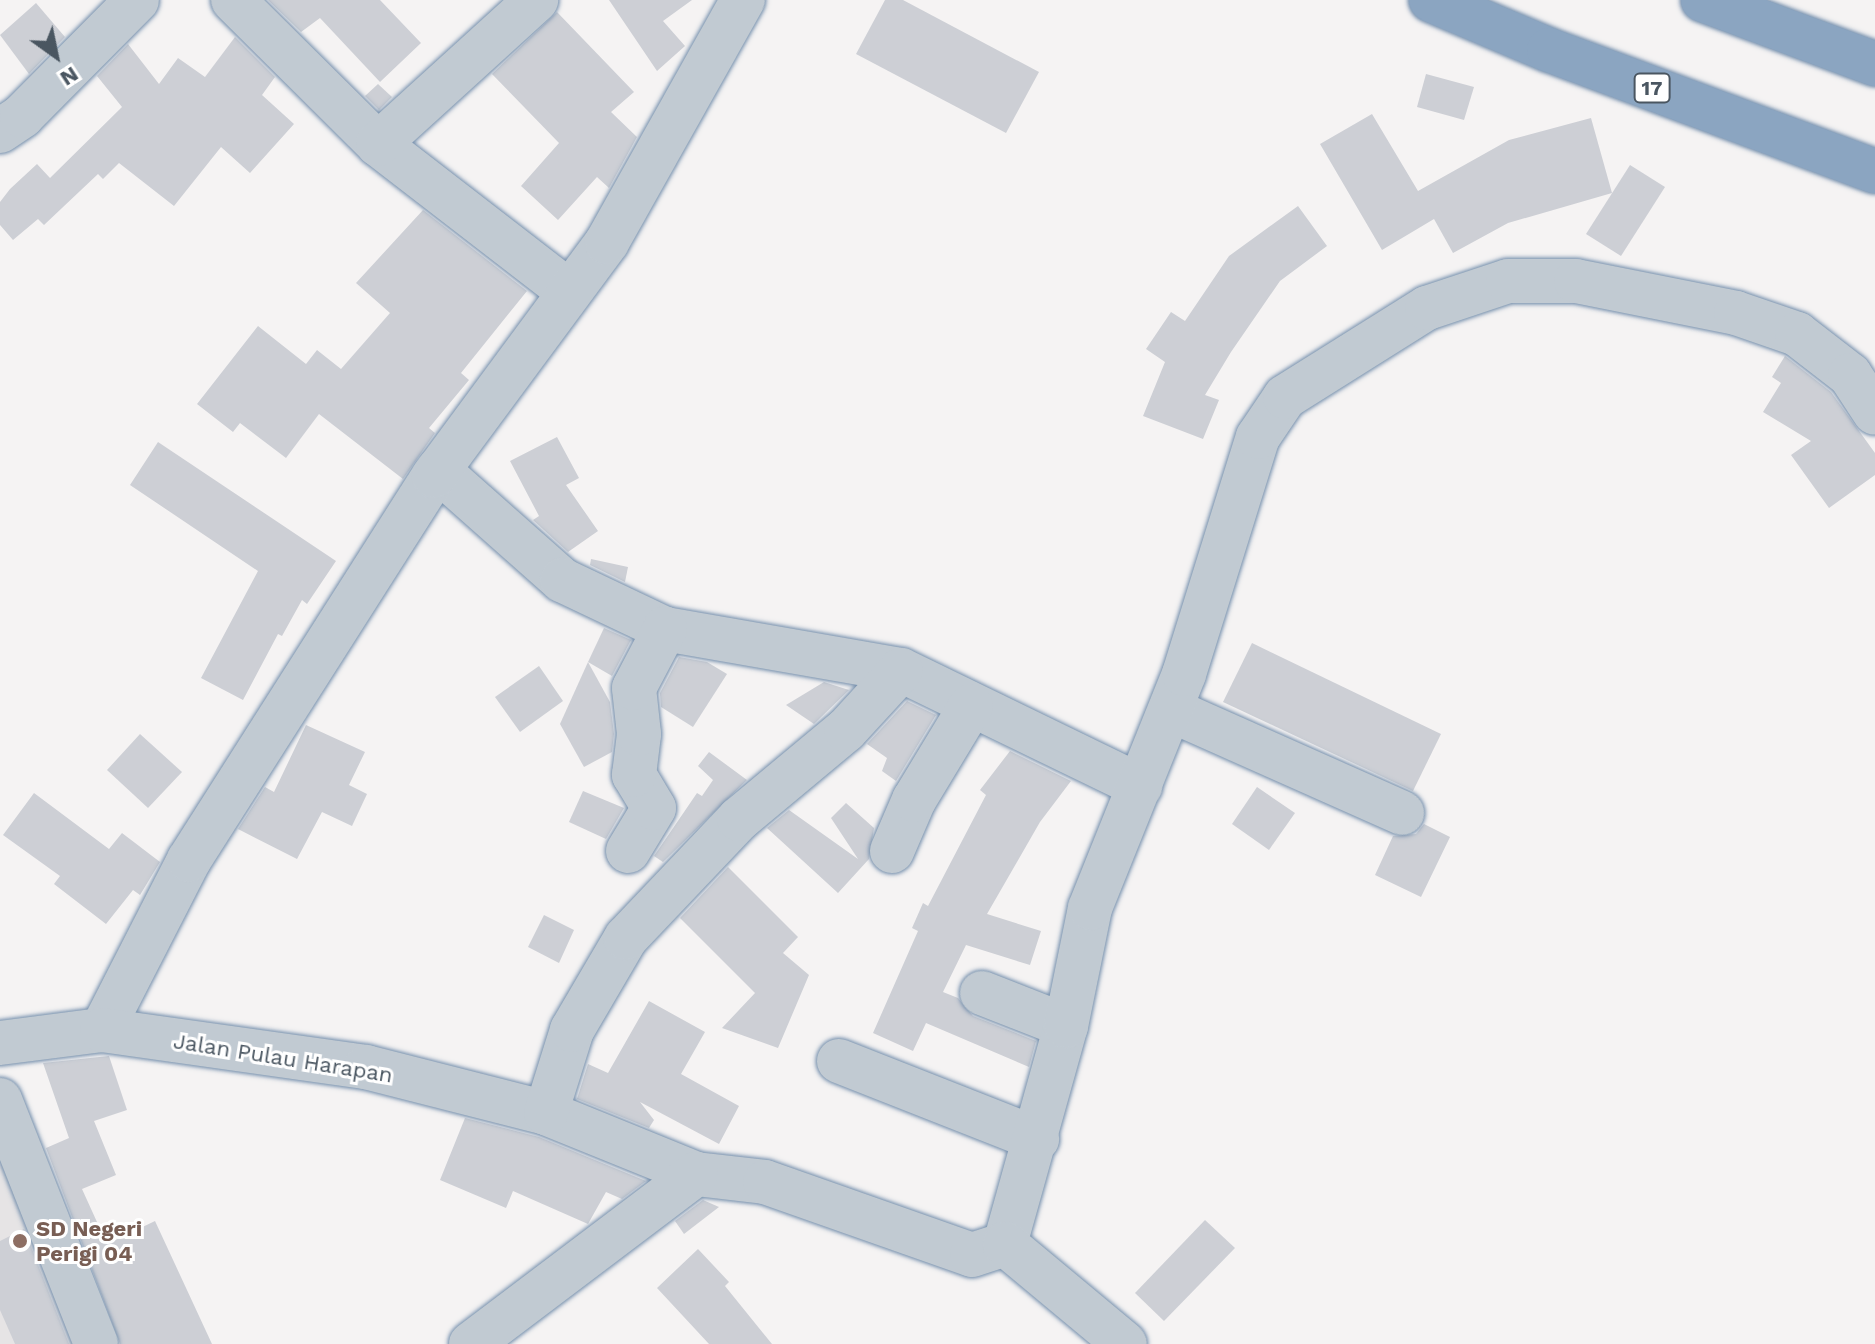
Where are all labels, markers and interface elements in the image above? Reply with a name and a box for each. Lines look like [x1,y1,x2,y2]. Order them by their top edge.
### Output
north arrow [16,16,96,96]
text: N [56,62,83,91]
road number: 17 [1632,72,1672,104]
street label: Jalan Pulau Harapan [172,1028,394,1088]
place label: SD Negeri Perigi 04 [36,1215,142,1266]
marker: SD Negeri Perigi 04 [11,1232,29,1250]

